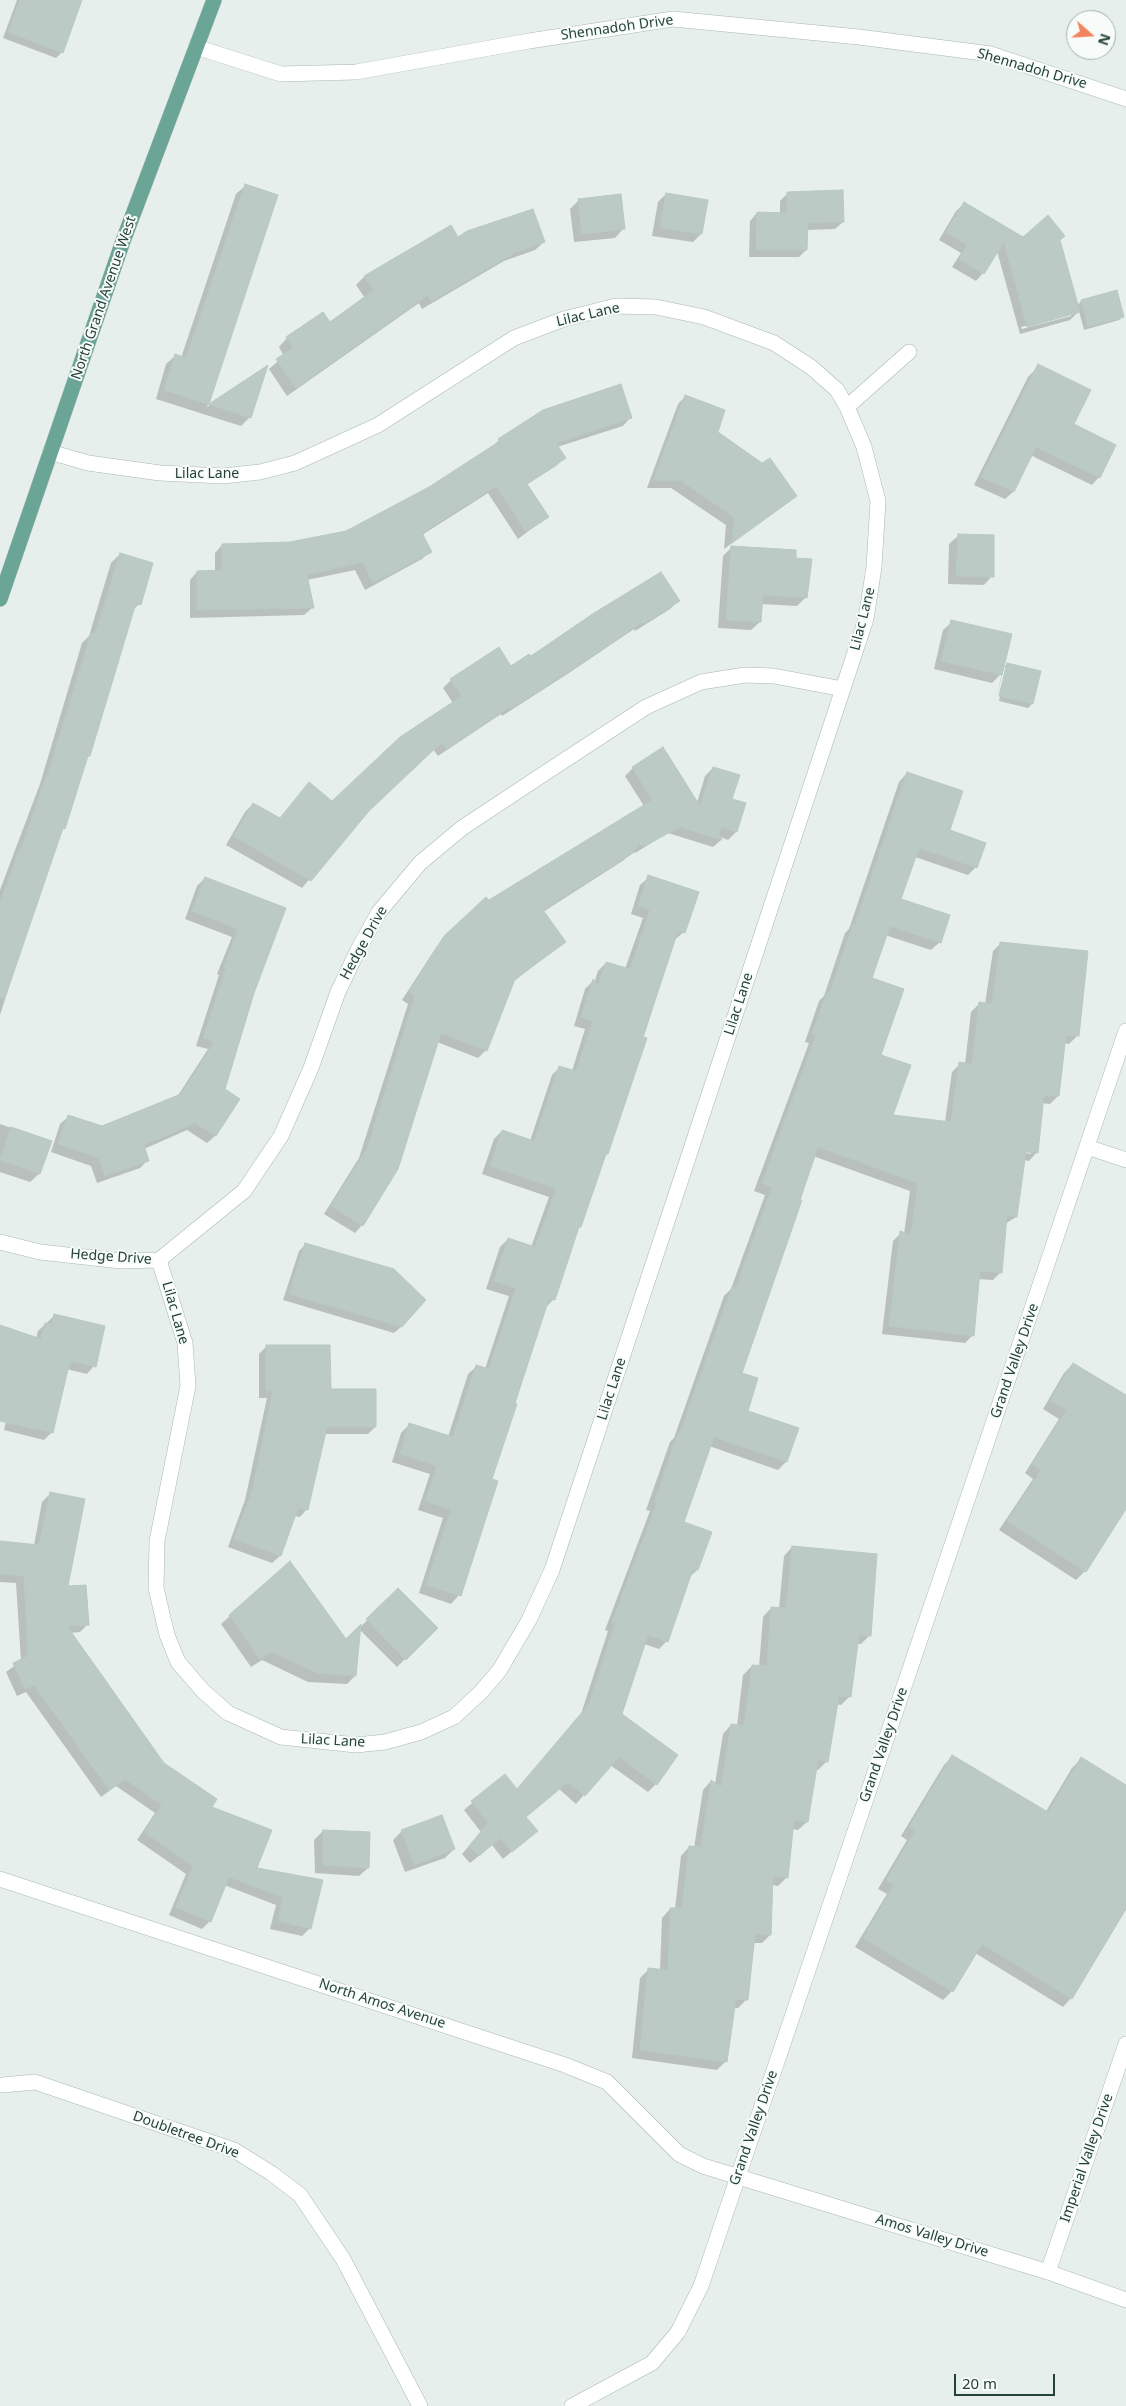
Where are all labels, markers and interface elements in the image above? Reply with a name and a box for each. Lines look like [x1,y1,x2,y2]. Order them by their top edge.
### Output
north arrow [1066,10,1116,60]
street label: Shennadoh Drive [560,12,674,44]
text: N [1094,31,1116,48]
street label: Shennadoh Drive [975,45,1089,93]
street label: North Grand Avenue West [68,214,140,382]
street label: Lilac Lane [555,300,621,330]
street label: Lilac Lane [175,466,239,482]
street label: Lilac Lane [847,586,879,652]
street label: Hedge Drive [337,903,391,983]
street label: Lilac Lane [721,971,757,1037]
street label: Hedge Drive [70,1246,152,1268]
street label: Lilac Lane [158,1280,192,1346]
street label: Grand Valley Drive [987,1301,1043,1421]
street label: Lilac Lane [594,1356,630,1422]
street label: Grand Valley Drive [856,1685,912,1805]
street label: Lilac Lane [300,1731,366,1751]
street label: North Amos Avenue [317,1976,447,2032]
street label: Grand Valley Drive [726,2068,782,2188]
street label: Imperial Valley Drive [1057,2091,1117,2225]
street label: Doubletree Drive [130,2108,242,2162]
street label: Amos Valley Drive [874,2211,990,2261]
scale bar [956,2364,1057,2396]
text: 20 m [962,2373,997,2393]

